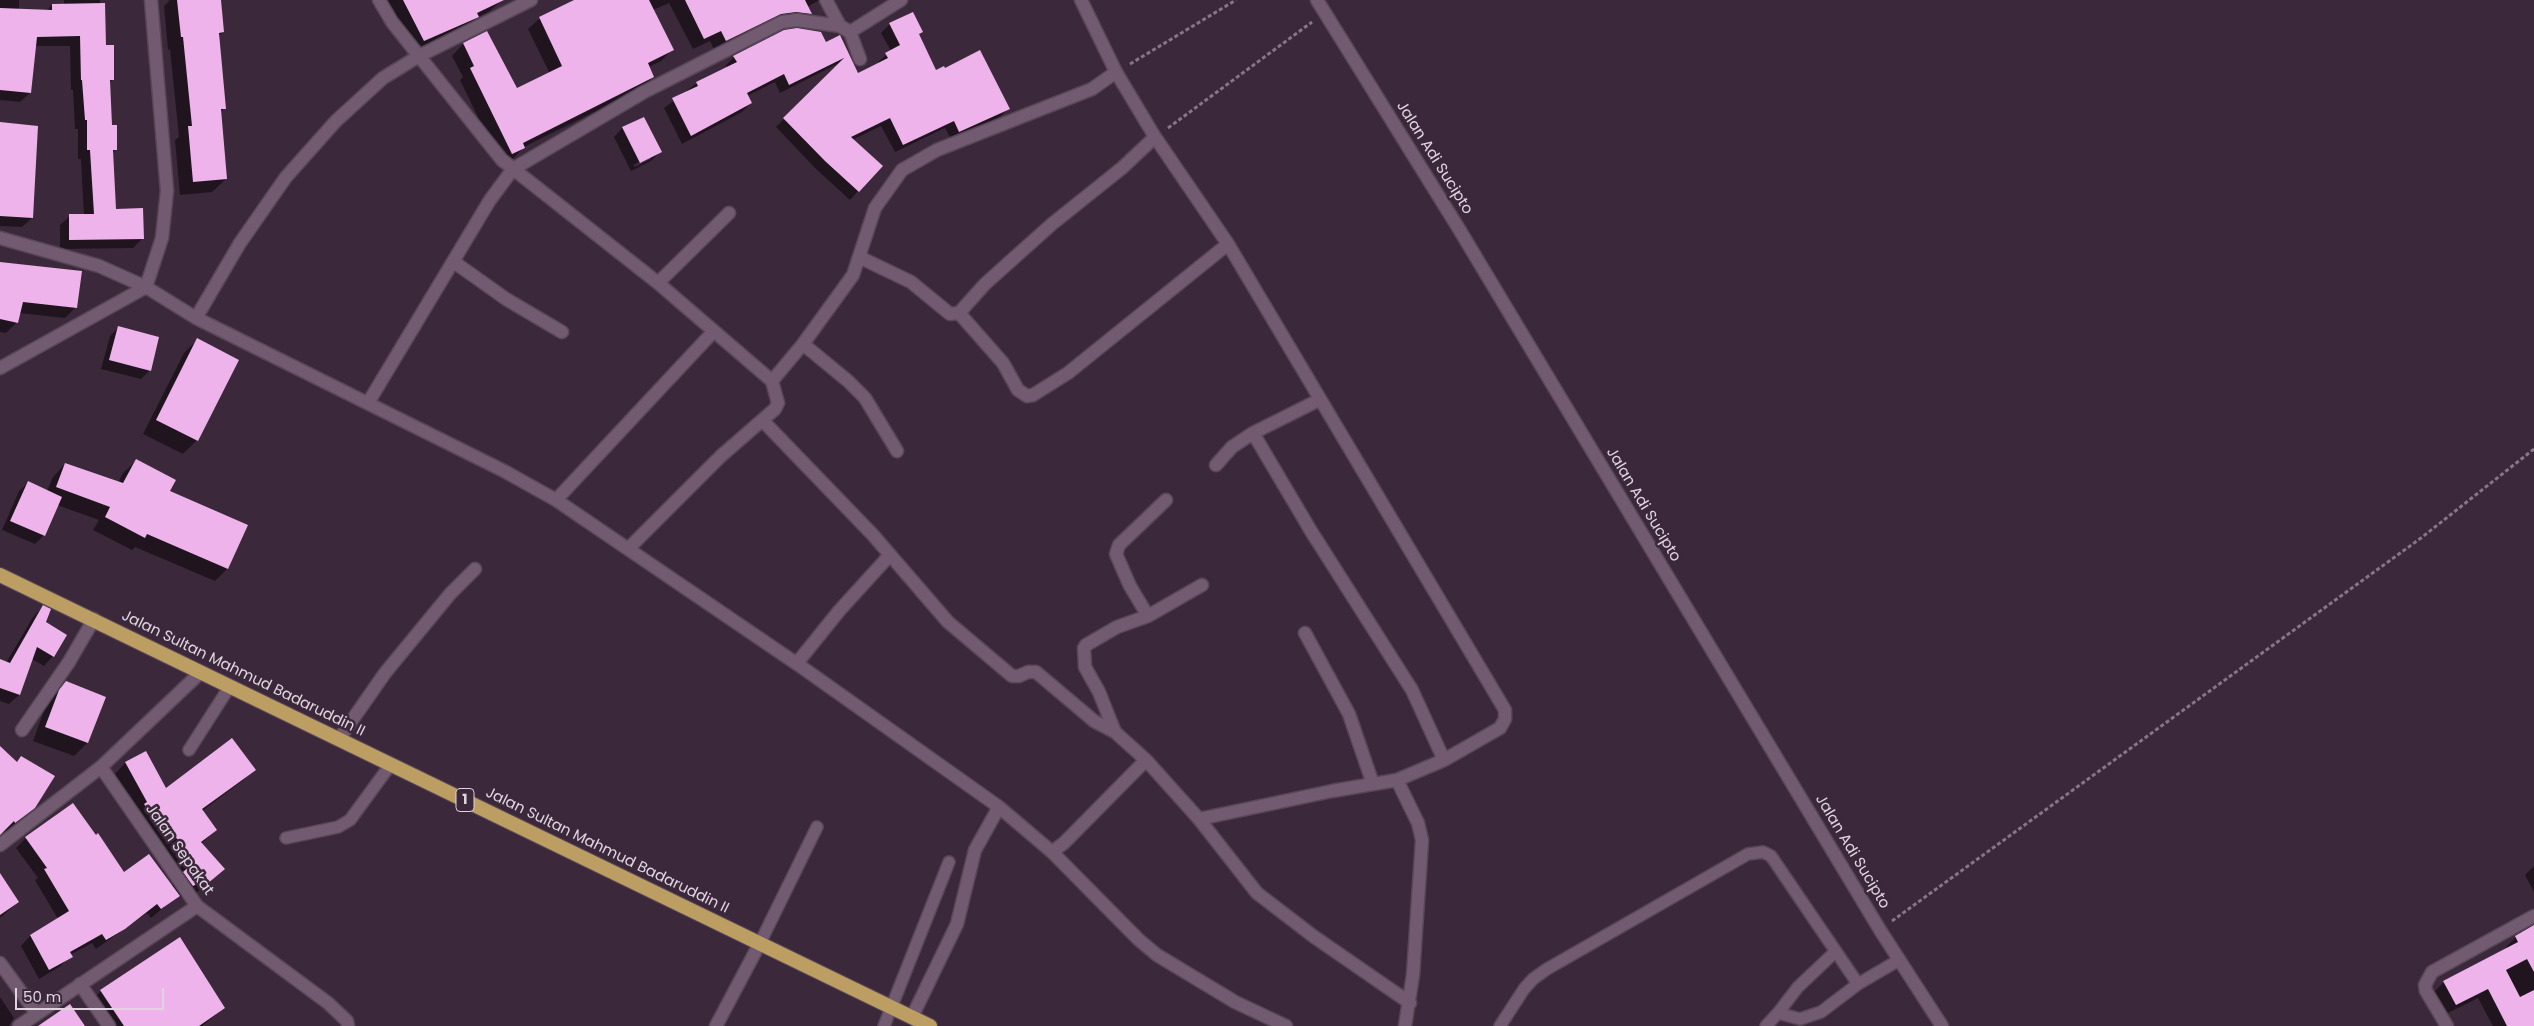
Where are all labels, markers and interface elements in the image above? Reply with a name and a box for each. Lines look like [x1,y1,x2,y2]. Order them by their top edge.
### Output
street label: Jalan Adi Sucipto [1392,98,1476,218]
street label: Jalan Adi Sucipto [1602,445,1684,565]
street label: Jalan Sultan Mahmud Badaruddin II [118,607,368,741]
street label: Jalan Sultan Mahmud Badaruddin II [482,784,732,918]
road number: 1 [456,788,474,812]
street label: Jalan Adi Sucipto [1811,792,1893,912]
street label: Jalan Sepakat [141,801,217,899]
scale bar [18,978,166,1010]
text: 50 m [23,986,61,1007]

